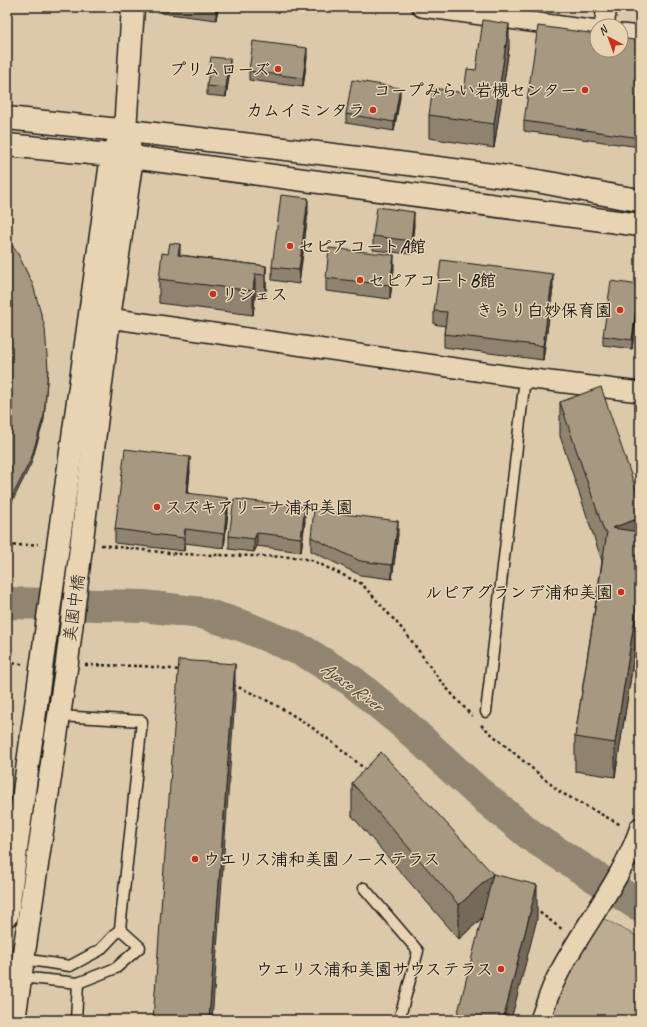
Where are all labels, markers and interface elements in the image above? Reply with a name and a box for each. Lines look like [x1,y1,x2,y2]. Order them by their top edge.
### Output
north arrow [589,18,629,58]
text: N [595,22,611,38]
place label: プリムローズ [169,59,270,80]
marker: プリムローズ [273,64,283,74]
place label: コープみらい岩槻センター [374,80,577,101]
marker: コープみらい岩槻センター [580,85,590,95]
place label: カムイミンタラ [246,100,365,121]
marker: カムイミンタラ [368,105,378,115]
place label: セピアコートA館 [298,236,426,257]
marker: セピアコートA館 [285,241,295,251]
place label: セピアコートB館 [368,270,496,291]
marker: セピアコートB館 [355,275,365,285]
place label: リシェス [221,284,288,305]
marker: リシェス [208,289,218,299]
place label: きらり白妙保育園 [476,300,612,321]
marker: きらり白妙保育園 [615,305,625,315]
place label: スズキアリーナ浦和美園 [165,497,353,518]
marker: スズキアリーナ浦和美園 [152,502,162,512]
street label: 美園中橋 [59,573,89,643]
place label: ルピアグランデ浦和美園 [425,582,613,603]
marker: ルピアグランデ浦和美園 [616,587,626,597]
water label: Ayase River [317,656,390,718]
place label: ウエリス浦和美園ノーステラス [203,849,440,870]
marker: ウエリス浦和美園ノーステラス [190,854,200,864]
place label: ウエリス浦和美園サウステラス [256,959,493,980]
marker: ウエリス浦和美園サウステラス [496,964,506,974]

